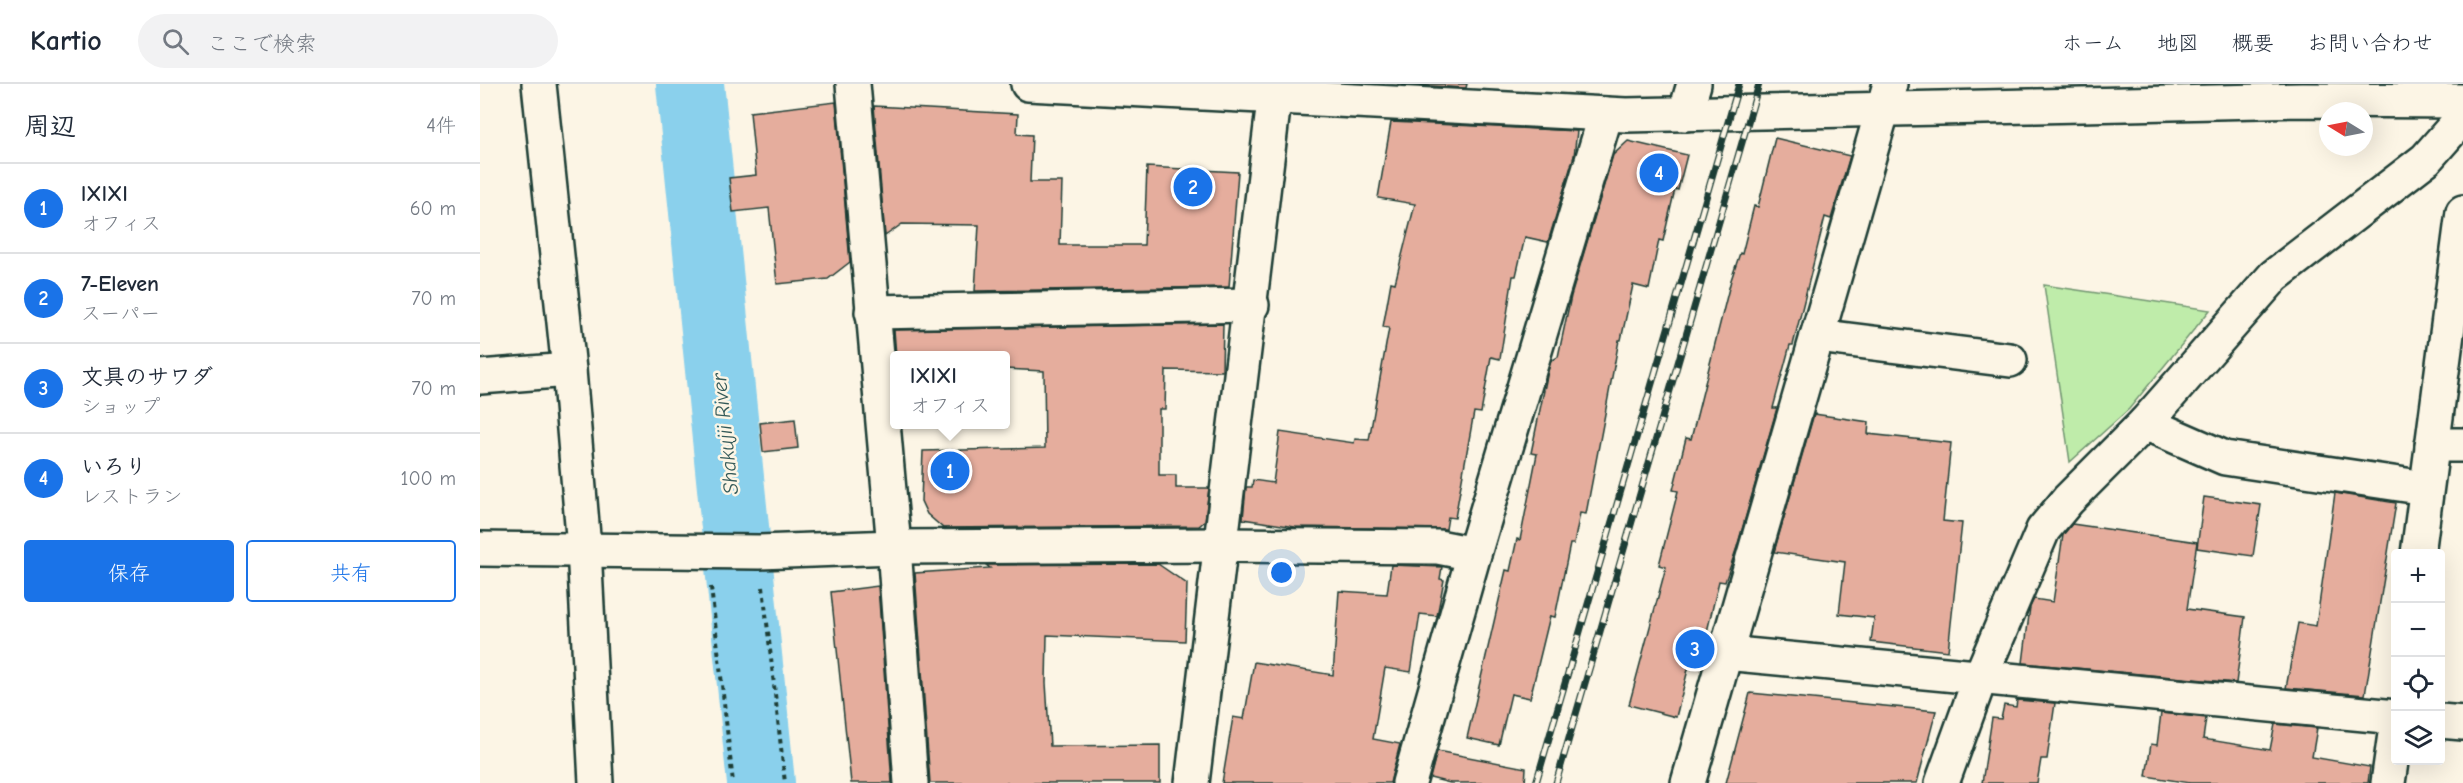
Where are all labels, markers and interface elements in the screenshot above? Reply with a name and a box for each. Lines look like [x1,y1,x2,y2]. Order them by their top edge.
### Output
search box [138,14,558,68]
text: Kartio [30,25,102,57]
icon: search [159,25,192,58]
text: ここで検索 [207,31,317,57]
text: ホーム [2062,31,2124,55]
text: 地図 [2157,31,2199,55]
text: 概要 [2232,31,2274,55]
text: お問い合わせ [2307,31,2433,55]
north arrow [2319,102,2373,156]
text: 周辺 [24,112,76,142]
text: 4件 [426,114,456,137]
pin: 4 [1640,150,1678,196]
pin: 2 [1174,164,1212,210]
text: lXlXl [81,181,128,207]
text: 1 [40,197,47,220]
text: 60 m [410,197,456,220]
text: オフィス [81,212,161,235]
text: 7-Eleven [81,271,159,297]
text: 2 [39,287,48,310]
text: 70 m [411,287,456,310]
text: スーパー [81,302,160,325]
popup [890,351,1010,429]
text: lXlXl [910,363,957,389]
text: 文具のサワダ [81,364,213,390]
water label: Shakujii River [707,371,743,496]
text: 3 [39,377,48,400]
text: 70 m [411,377,456,400]
text: オフィス [910,394,990,417]
text: ショップ [81,395,160,418]
pin: 1 [930,448,970,494]
text: いろり [81,454,147,480]
text: 4 [39,467,48,490]
text: 100 m [401,467,456,490]
text: レストラン [81,485,183,508]
button: 保存 [24,540,234,602]
button: 共有 [246,540,456,602]
map controls [2391,549,2445,765]
button: + [2391,549,2445,603]
your location [1267,558,1296,587]
button: − [2391,603,2445,657]
pin: 3 [1676,626,1714,672]
button: locate [2391,657,2445,711]
button: layers [2391,711,2445,765]

